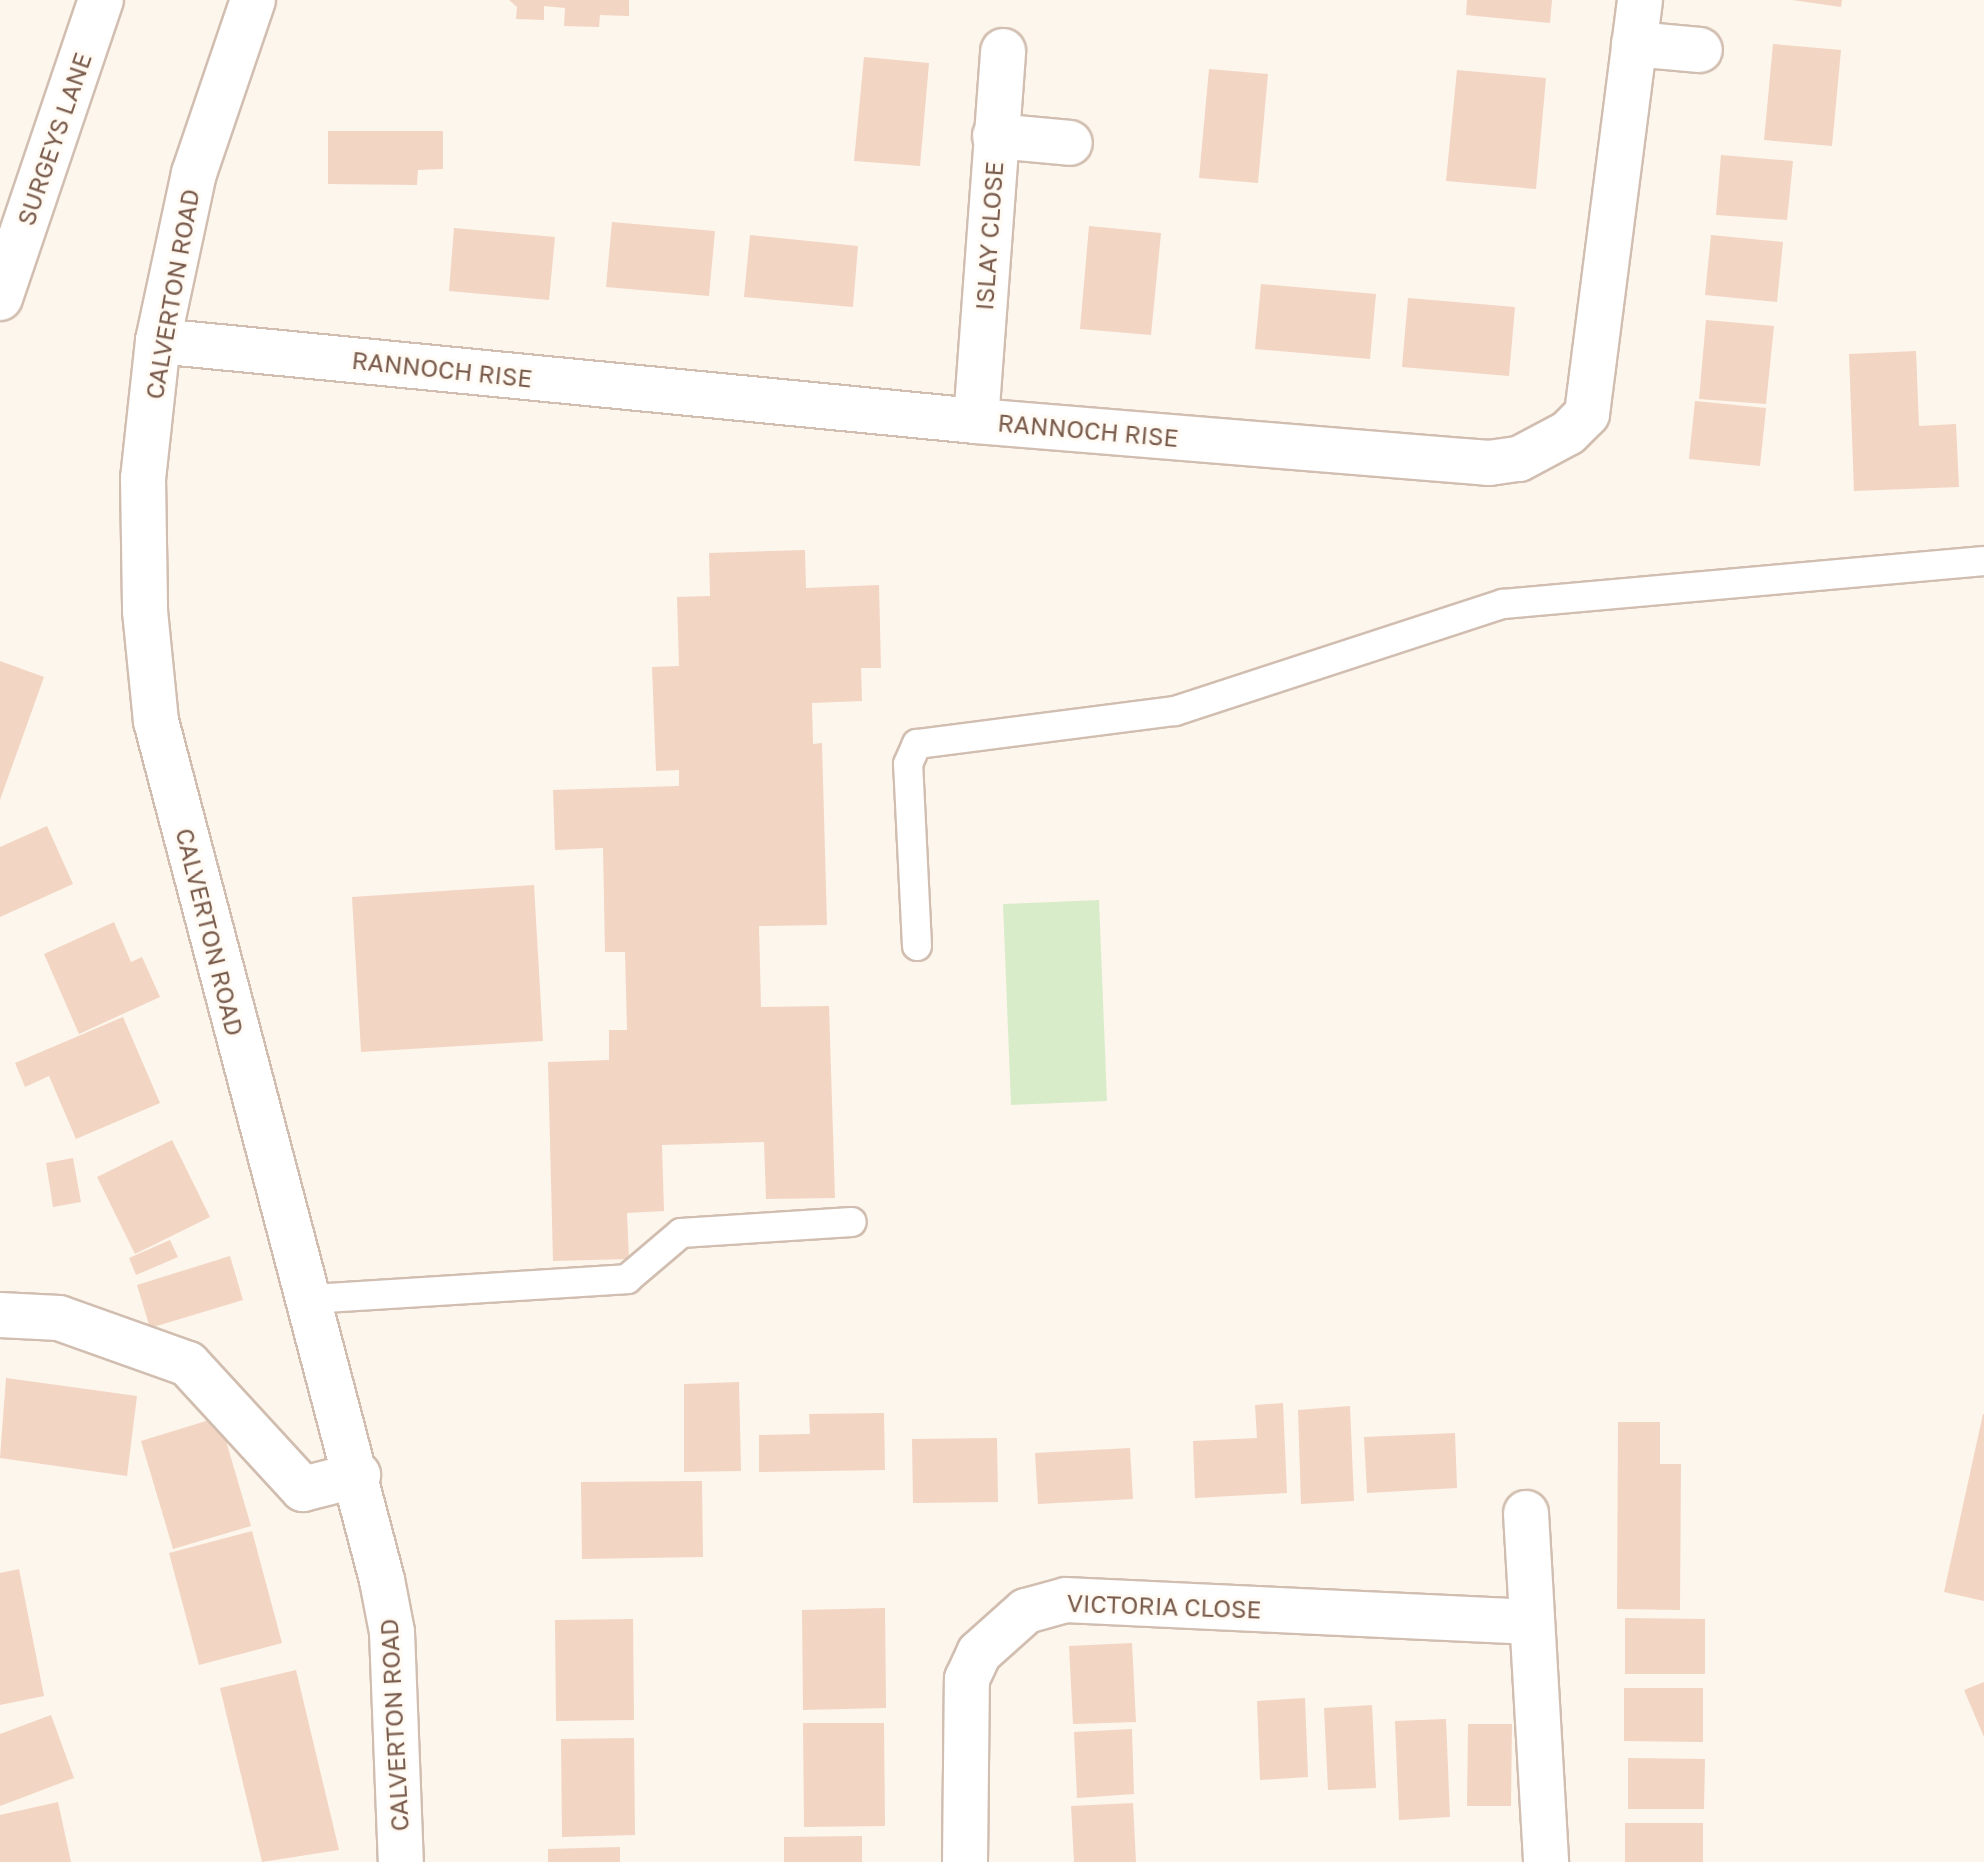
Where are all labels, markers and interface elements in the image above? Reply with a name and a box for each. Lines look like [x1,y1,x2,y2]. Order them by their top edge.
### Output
street label: SURGEYS LANE [11,49,97,229]
street label: ISLAY CLOSE [969,161,1009,311]
street label: CALVERTON ROAD [139,187,205,401]
street label: RANNOCH RISE [350,345,534,393]
street label: RANNOCH RISE [997,408,1179,452]
street label: CALVERTON ROAD [170,825,250,1039]
street label: VICTORIA CLOSE [1066,1588,1262,1624]
street label: CALVERTON ROAD [374,1618,414,1832]

